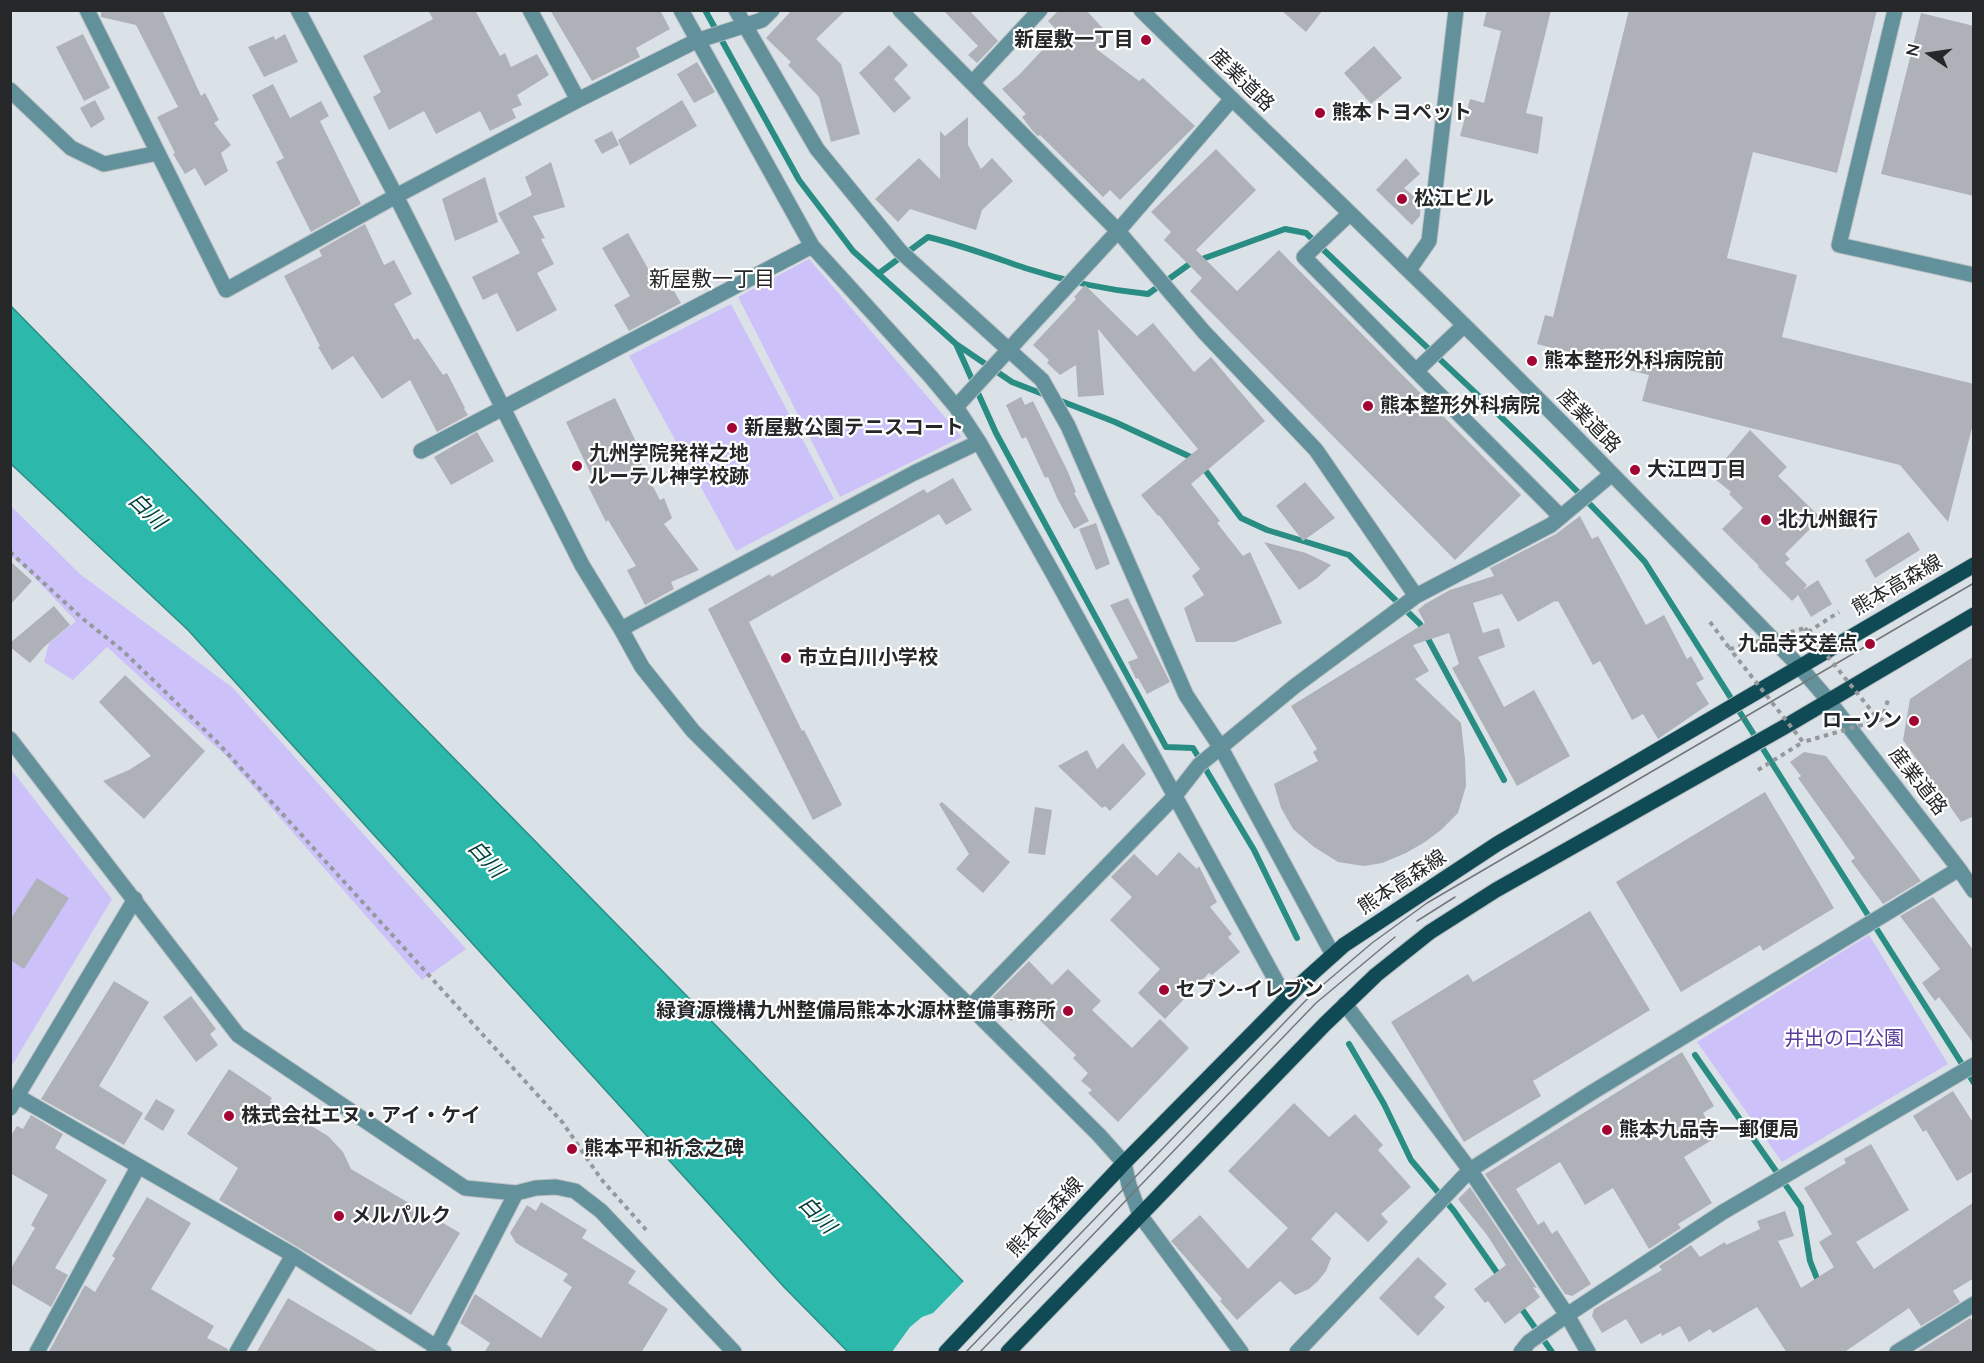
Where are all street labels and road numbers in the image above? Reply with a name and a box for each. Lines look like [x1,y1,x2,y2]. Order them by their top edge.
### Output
street label: 産業道路 [1205,44,1279,116]
street label: 産業道路 [1552,384,1626,458]
street label: 熊本高森線 [1848,550,1946,620]
street label: 産業道路 [1884,742,1952,820]
street label: 熊本高森線 [1354,845,1450,919]
street label: 熊本高森線 [1002,1172,1088,1262]

